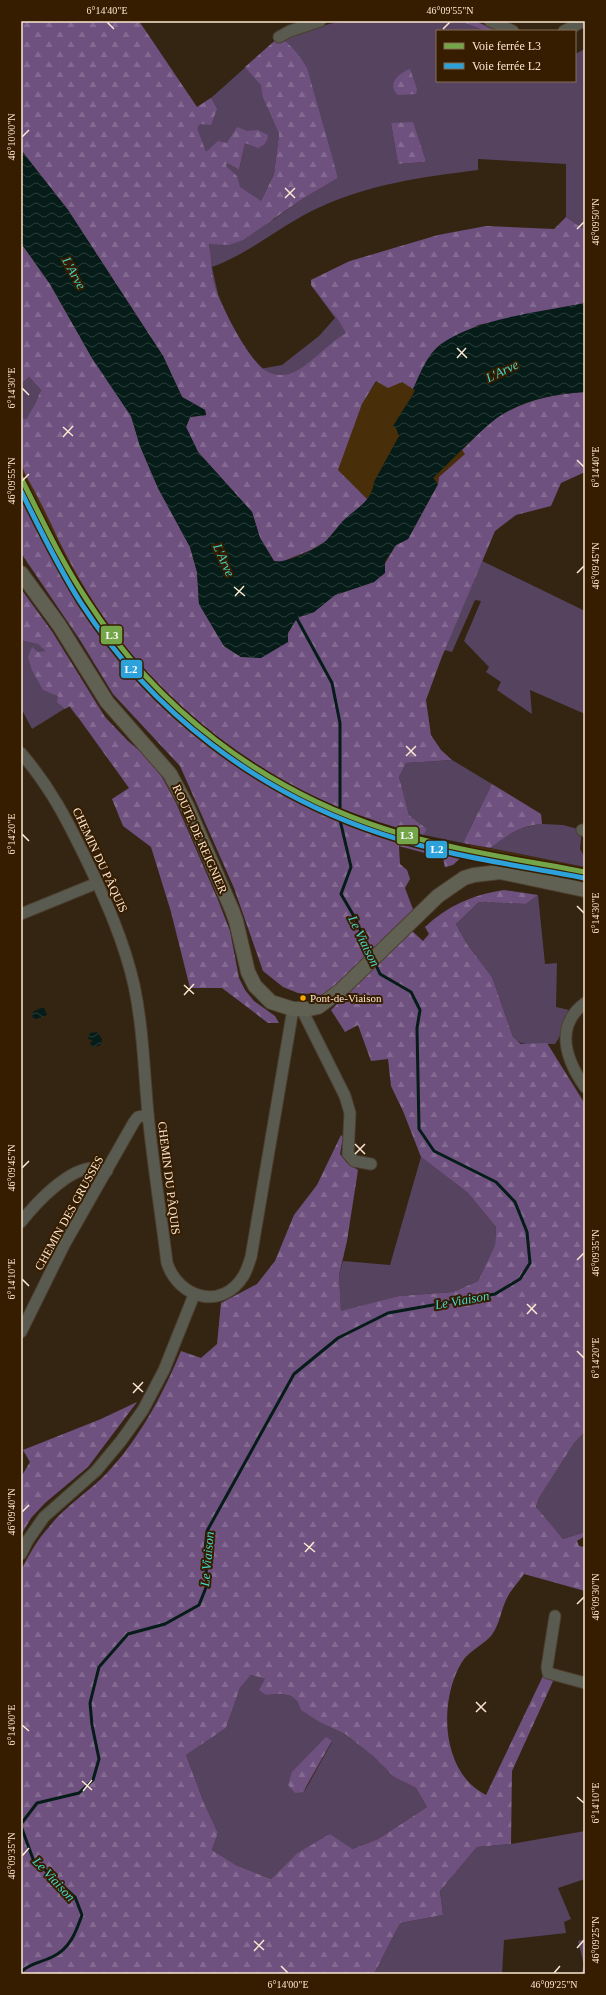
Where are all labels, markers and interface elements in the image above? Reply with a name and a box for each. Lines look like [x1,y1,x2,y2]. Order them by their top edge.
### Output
text: 6°14'40"E [87,5,128,16]
text: 46°09'55"N [426,5,474,16]
legend [436,30,576,82]
text: Voie ferrée L3 [472,39,541,53]
text: Voie ferrée L2 [472,59,541,73]
text: 46°10'00"N [6,113,17,161]
text: 46°09'50"N [590,198,601,246]
water label: L'Arve [59,253,89,292]
water label: L'Arve [482,357,521,386]
text: 6°14'30"E [6,368,17,409]
text: 6°14'40"E [590,447,601,488]
text: 46°09'55"N [6,457,17,505]
water label: L'Arve [210,540,238,579]
text: 46°09'45"N [590,542,601,590]
line badge: L3 [100,625,123,645]
text: L3 [106,629,119,641]
line badge: L2 [120,659,143,679]
text: L2 [125,663,138,675]
street label: ROUTE DE REIGNIER [170,782,230,896]
street label: CHEMIN DU PÂQUIS [70,805,130,915]
text: 6°14'20"E [6,814,17,855]
line badge: L3 [396,826,419,845]
text: L3 [401,829,414,841]
line badge: L2 [425,840,448,859]
text: L2 [431,843,444,855]
text: 6°14'30"E [590,893,601,934]
water label: Le Viaison [345,912,383,969]
place label: Pont-de-Viaison [310,992,382,1004]
marker: Pont-de-Viaison [298,993,308,1003]
street label: CHEMIN DU PÂQUIS [155,1121,183,1235]
text: 46°09'45"N [6,1144,17,1192]
street label: CHEMIN DES GRUSSES [32,1153,106,1273]
text: 46°09'35"N [590,1229,601,1277]
text: 6°14'10"E [6,1259,17,1300]
water label: Le Viaison [433,1288,490,1312]
text: 6°14'20"E [590,1338,601,1379]
text: 46°09'40"N [6,1488,17,1536]
water label: Le Viaison [197,1531,217,1588]
text: 46°09'30"N [590,1573,601,1621]
text: 6°14'00"E [6,1705,17,1746]
text: 6°14'10"E [590,1783,601,1824]
text: 46°09'35"N [6,1832,17,1880]
water label: Le Viaison [29,1853,78,1904]
text: 46°09'25"N [590,1916,601,1964]
text: 6°14'00"E [268,1979,309,1990]
text: 46°09'25"N [530,1979,578,1990]

